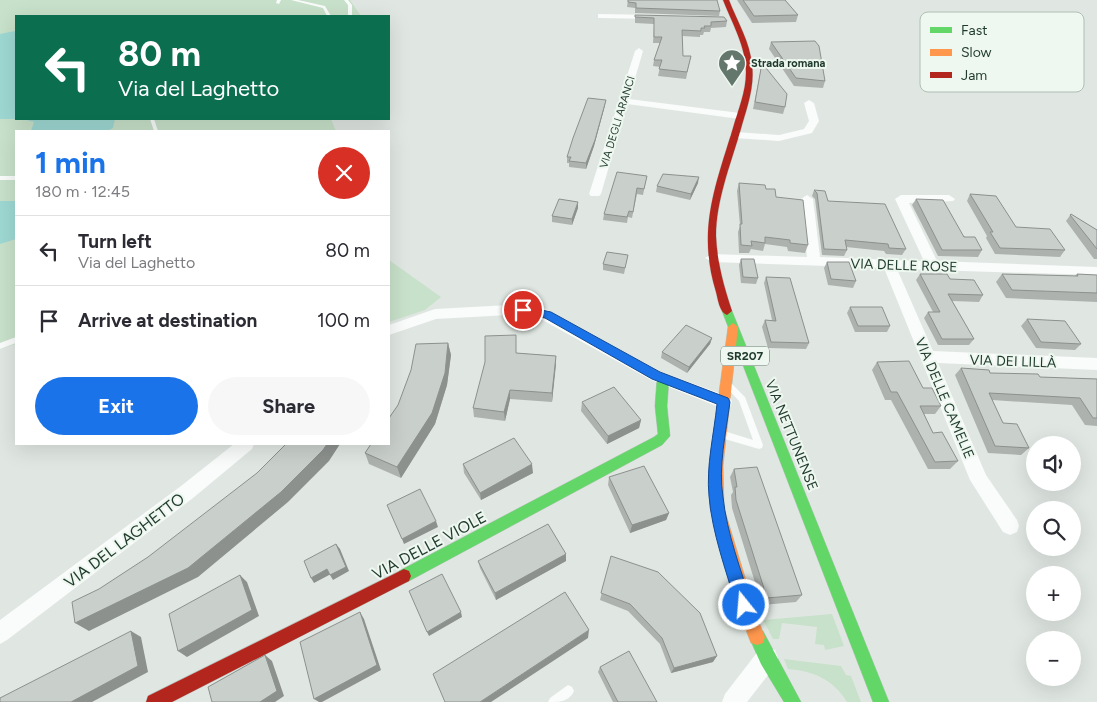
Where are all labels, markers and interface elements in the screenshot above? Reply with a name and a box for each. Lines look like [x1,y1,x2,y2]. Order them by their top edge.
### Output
legend [920,12,1084,92]
text: Fast [961,22,987,39]
text: 80 m [118,33,201,75]
icon: left [35,35,100,100]
text: Slow [961,44,992,61]
place icon: Strada romana [717,48,747,87]
place label: Strada romana [751,57,825,70]
text: Jam [961,67,987,84]
street label: VIA DEGLI ARANCI [597,74,638,170]
text: Via del Laghetto [118,75,279,102]
text: 1 min [35,144,106,181]
button: close [318,147,370,199]
text: 180 m · 12:45 [35,182,130,201]
text: Turn left [78,230,152,253]
icon: left [35,237,63,265]
text: 80 m [325,239,370,262]
text: Via del Laghetto [78,253,195,272]
street label: VIA DELLE ROSE [850,255,958,276]
pin [502,289,544,331]
icon: arrive [509,296,537,324]
icon: arrive [35,307,63,335]
text: Arrive at destination [78,309,257,332]
text: 100 m [317,309,370,332]
street label: VIA DELLE CAMELIE [911,335,978,461]
road number: SR207 [721,346,769,366]
street label: VIA DEI LILLÀ [969,351,1057,372]
button: Exit [35,377,198,435]
button: Share [208,377,370,435]
street label: VIA NETTUNENSE [762,377,821,493]
map controls [1026,436,1081,686]
button: sound [1026,436,1081,491]
street label: VIA DEL LAGHETTO [61,489,188,592]
button: search [1026,501,1081,556]
street label: VIA DELLE VIOLE [369,507,489,583]
button: + [1026,566,1081,621]
position arrow [717,578,769,630]
button: − [1026,631,1081,686]

